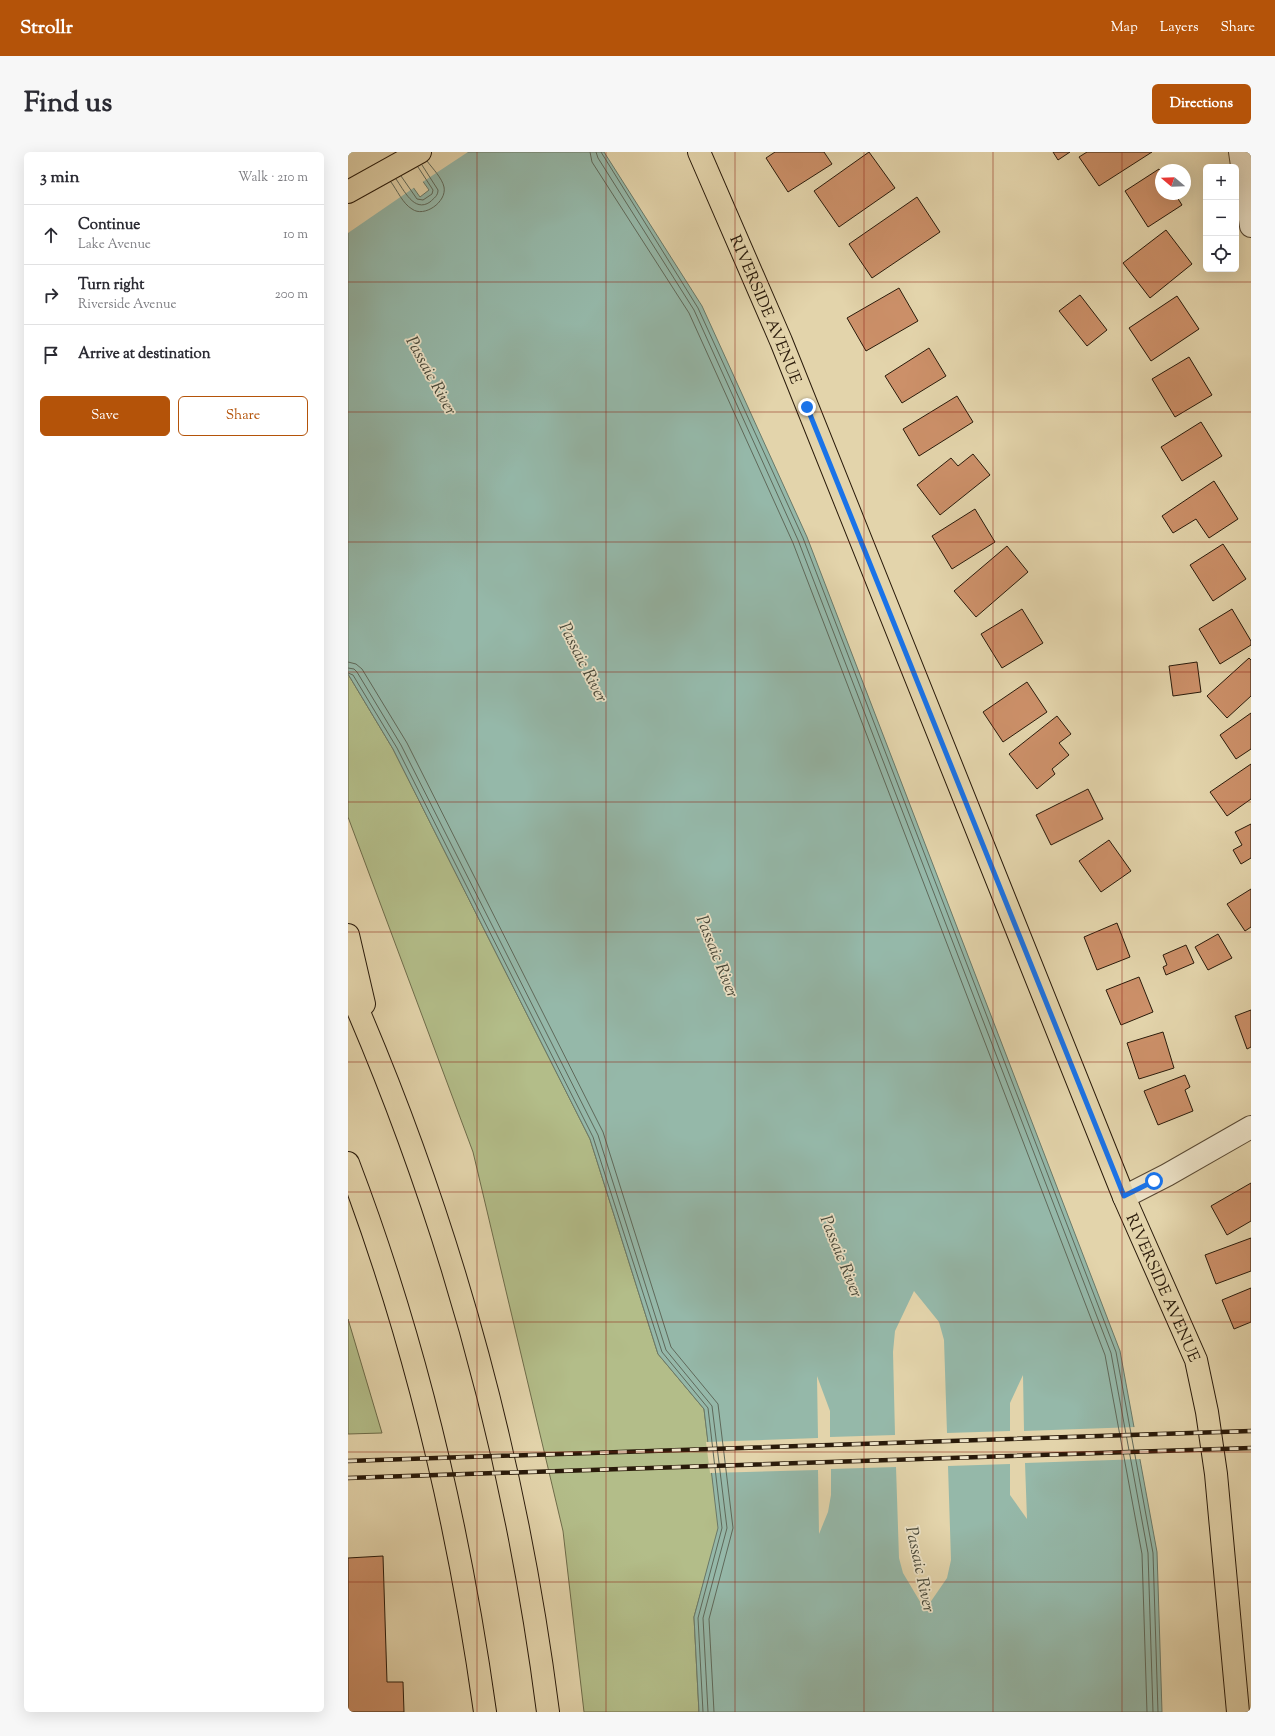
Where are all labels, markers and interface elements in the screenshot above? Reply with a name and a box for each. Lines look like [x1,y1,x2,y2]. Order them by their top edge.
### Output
text: Strollr [20,15,73,42]
text: Map [1111,18,1138,38]
text: Layers [1160,18,1198,38]
text: Share [1220,18,1255,38]
text: Find us [24,84,112,124]
button: Directions [1152,84,1251,124]
north arrow [1155,164,1191,200]
map controls [1203,164,1239,272]
button: + [1203,164,1239,200]
text: 3 min [40,166,79,190]
text: Walk · 210 m [238,169,308,187]
button: − [1203,200,1239,236]
text: Continue [78,215,140,236]
icon: ahead [40,224,62,246]
text: 10 m [283,226,308,244]
street label: RIVERSIDE AVENUE [722,232,806,388]
text: Lake Avenue [78,236,151,254]
button: locate [1203,236,1239,272]
text: Turn right [78,275,144,296]
icon: right [40,284,62,306]
text: 200 m [275,286,308,304]
text: Riverside Avenue [78,296,177,314]
water label: Passaic River [399,332,462,420]
icon: arrive [40,344,62,366]
text: Arrive at destination [78,344,211,365]
button: Save [40,396,170,436]
button: Share [178,396,308,436]
route end [798,398,816,416]
water label: Passaic River [552,619,613,707]
water label: Passaic River [689,912,744,1002]
route start [1145,1172,1163,1190]
street label: RIVERSIDE AVENUE [1119,1211,1205,1367]
water label: Passaic River [813,1212,868,1302]
water label: Passaic River [898,1524,940,1614]

